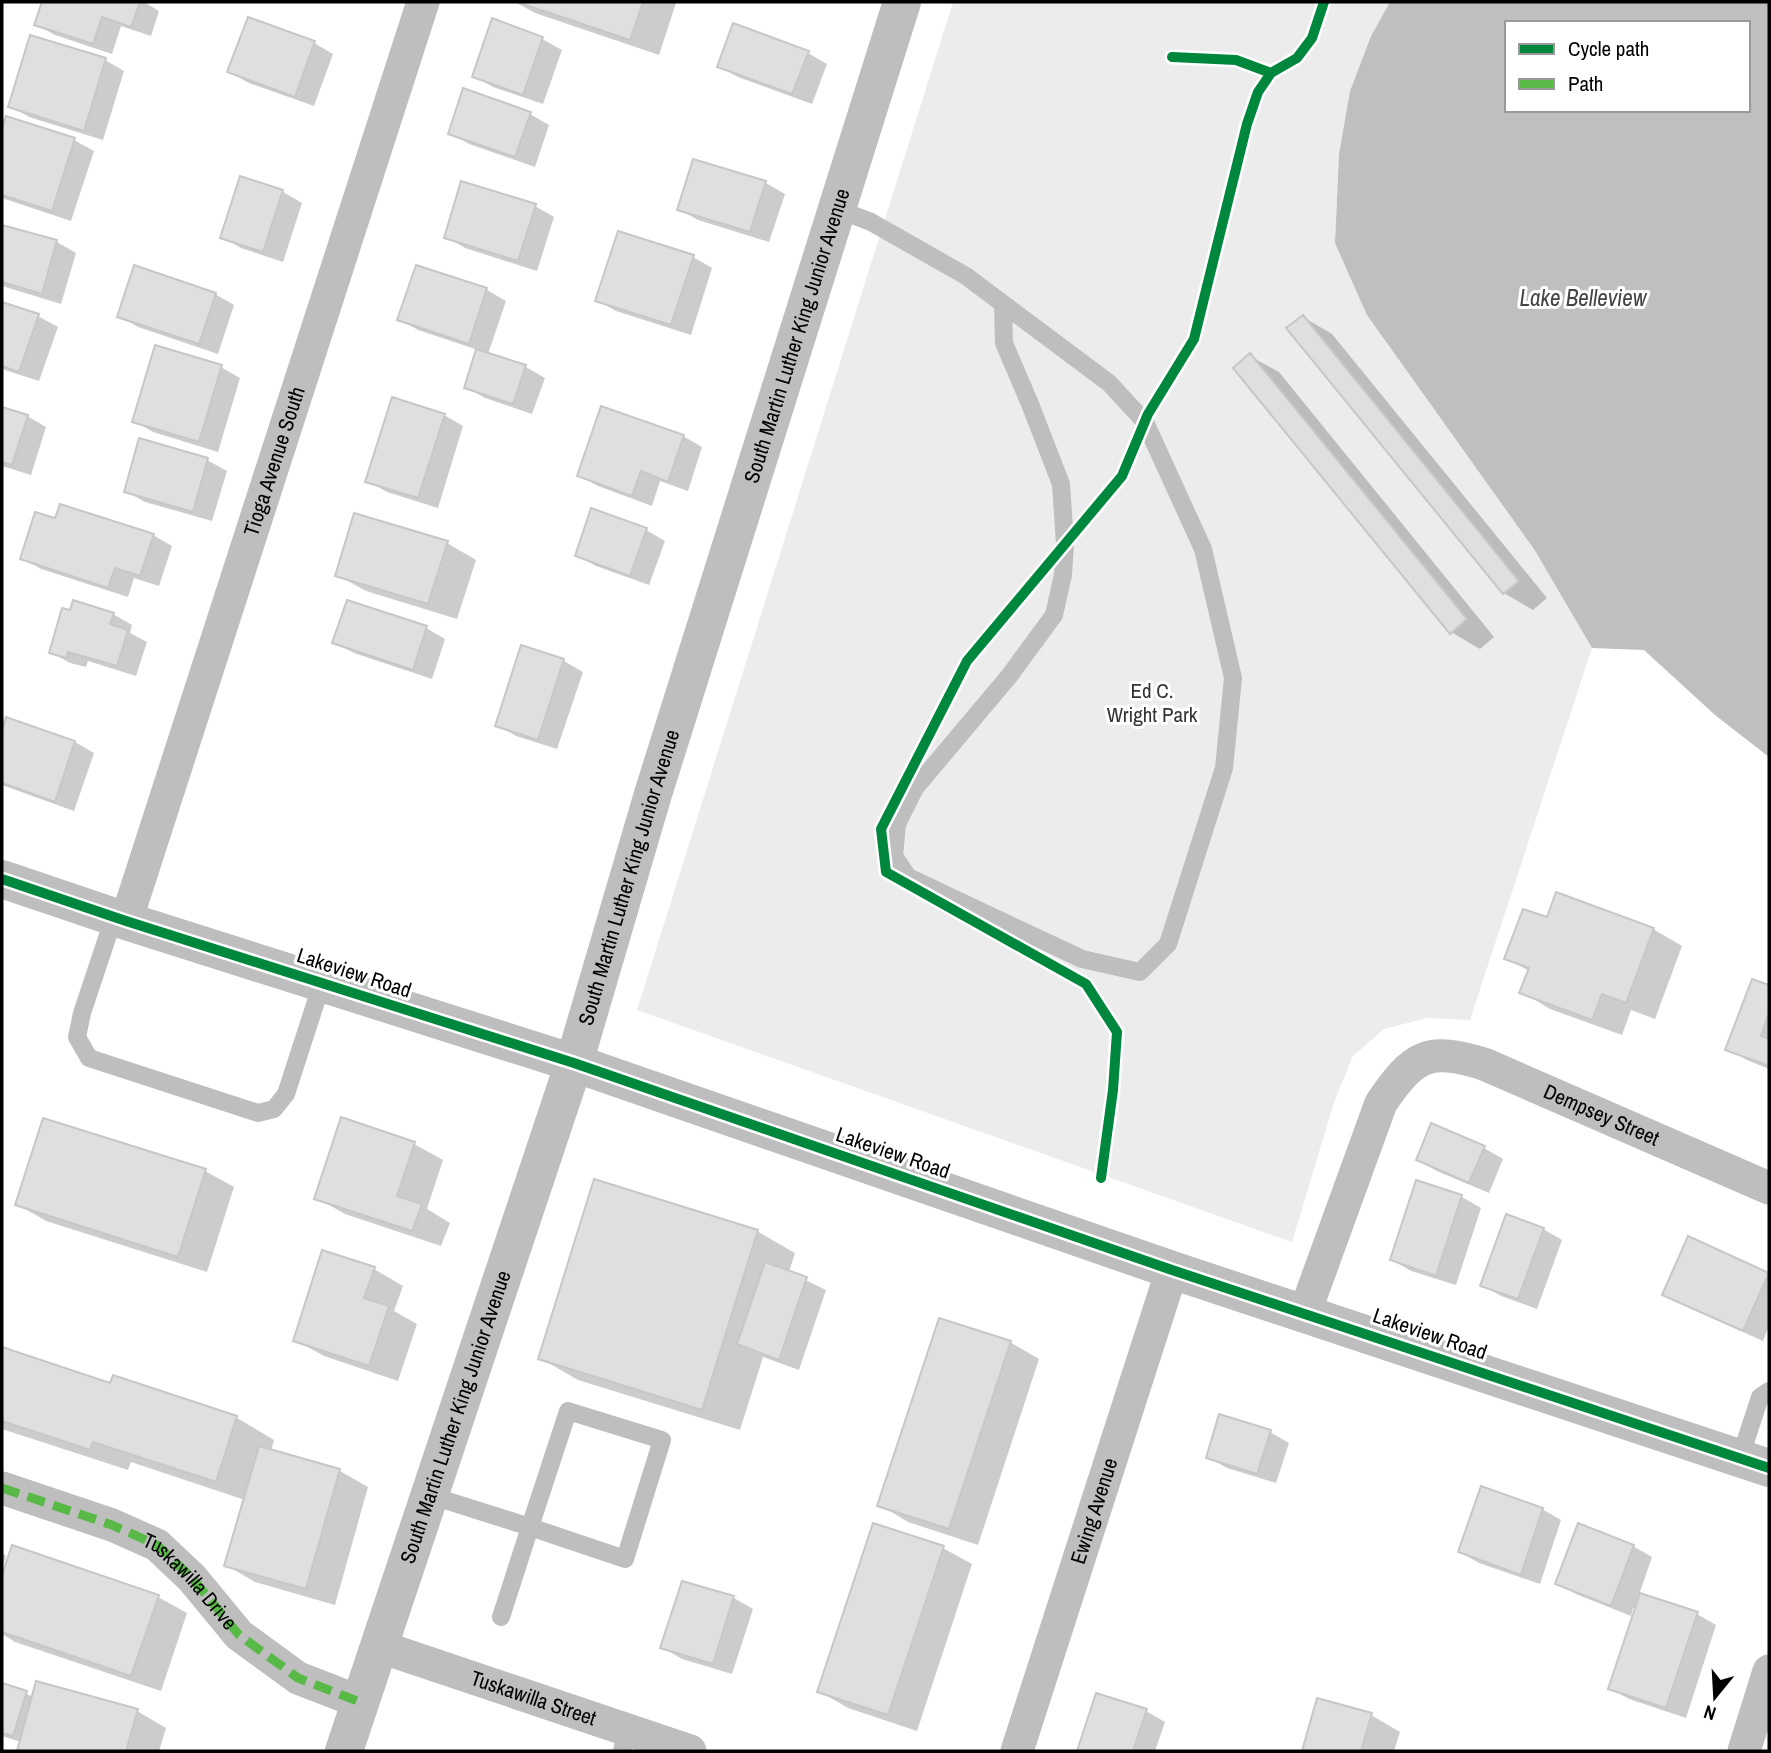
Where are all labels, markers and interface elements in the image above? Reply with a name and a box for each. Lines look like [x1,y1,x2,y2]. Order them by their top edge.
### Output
legend [1505,21,1750,112]
text: Cycle path [1568,34,1649,63]
text: Path [1568,69,1603,98]
street label: South Martin Luther King Junior Avenue [737,185,856,487]
water label: Lake Belleview [1520,282,1648,313]
street label: Tioga Avenue South [236,383,312,540]
park label: Ed C. Wright Park [1107,676,1198,729]
street label: South Martin Luther King Junior Avenue [571,726,686,1029]
street label: Lakeview Road [293,940,415,1005]
street label: Dempsey Street [1539,1077,1664,1153]
street label: Lakeview Road [832,1119,954,1186]
street label: South Martin Luther King Junior Avenue [393,1267,518,1567]
street label: Lakeview Road [1369,1300,1491,1367]
street label: Ewing Avenue [1063,1454,1124,1568]
street label: Tuskawilla Drive [138,1526,244,1636]
north arrow [1680,1662,1750,1732]
street label: Tuskawilla Street [467,1663,600,1732]
text: N [1700,1699,1719,1727]

